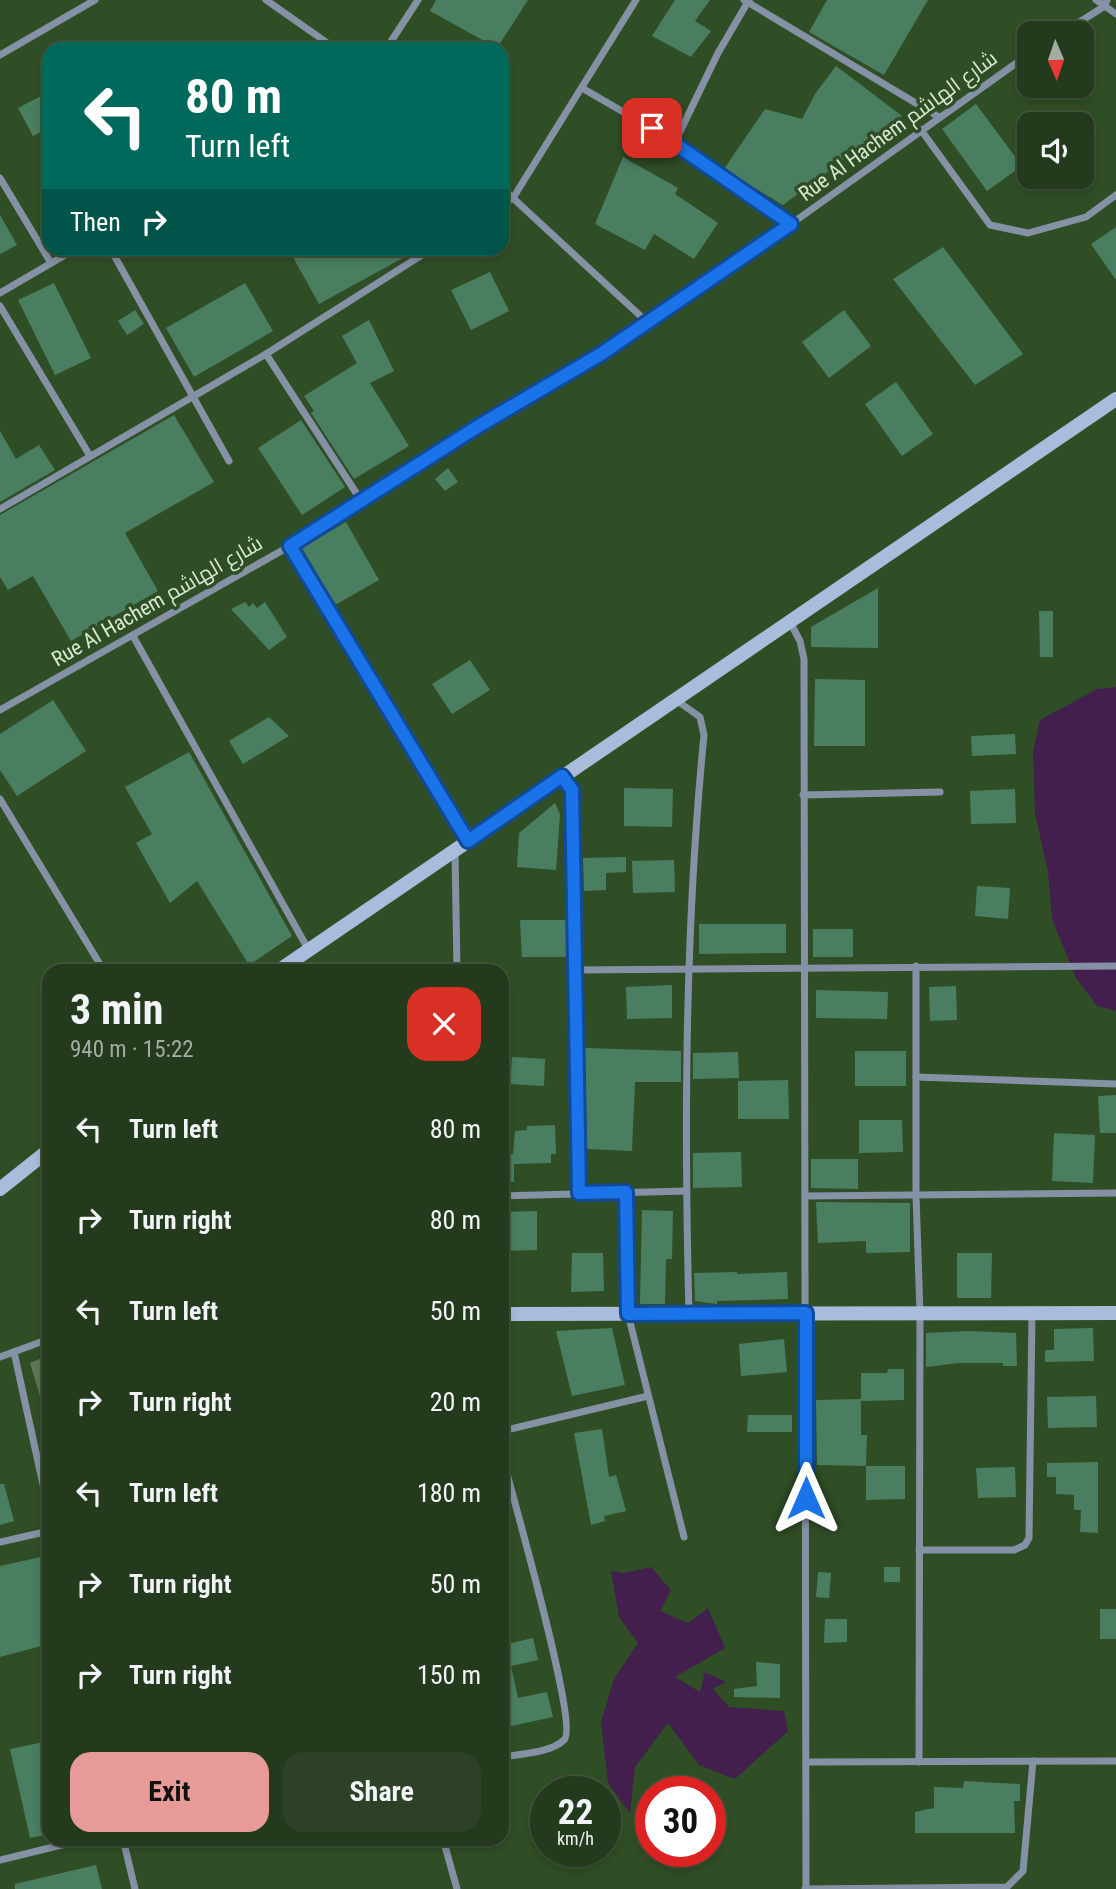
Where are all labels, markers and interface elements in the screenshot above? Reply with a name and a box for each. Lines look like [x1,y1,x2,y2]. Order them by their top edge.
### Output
north arrow [1017,21,1094,98]
map controls [1017,21,1094,189]
street label: Rue Al Hachem شارع الهاشم [794,46,1003,208]
text: 80 m [185,68,282,125]
icon: left [70,70,161,161]
pin [622,98,682,158]
icon: arrive [633,109,671,147]
button: sound [1017,112,1094,189]
text: Turn left [185,127,290,165]
icon: right [135,203,173,241]
text: Then [70,207,121,237]
street label: Rue Al Hachem شارع الهاشم [47,531,268,673]
text: 3 min [70,985,163,1034]
button: close [407,987,481,1061]
text: 940 m · 15:22 [70,1036,194,1063]
icon: left [70,1110,108,1148]
text: Turn left [129,1114,218,1144]
text: 80 m [430,1114,481,1144]
icon: right [70,1201,108,1239]
text: Turn right [129,1205,231,1235]
text: 80 m [430,1205,481,1235]
icon: left [70,1292,108,1330]
text: Turn left [129,1296,218,1326]
text: 50 m [430,1296,481,1326]
icon: right [70,1383,108,1421]
text: Turn right [129,1387,231,1417]
text: 20 m [430,1387,481,1417]
position arrow [769,1461,843,1535]
icon: left [70,1474,108,1512]
text: Turn left [129,1478,218,1508]
text: 180 m [417,1478,481,1508]
icon: right [70,1565,108,1603]
text: Turn right [129,1569,231,1599]
text: 50 m [430,1569,481,1599]
icon: right [70,1656,108,1694]
text: Turn right [129,1660,231,1690]
text: 150 m [417,1660,481,1690]
button: Exit [70,1752,269,1832]
button: Share [283,1752,481,1832]
speed limit sign: 30 [635,1776,726,1867]
text: 22 [558,1792,593,1833]
text: km/h [557,1828,594,1849]

